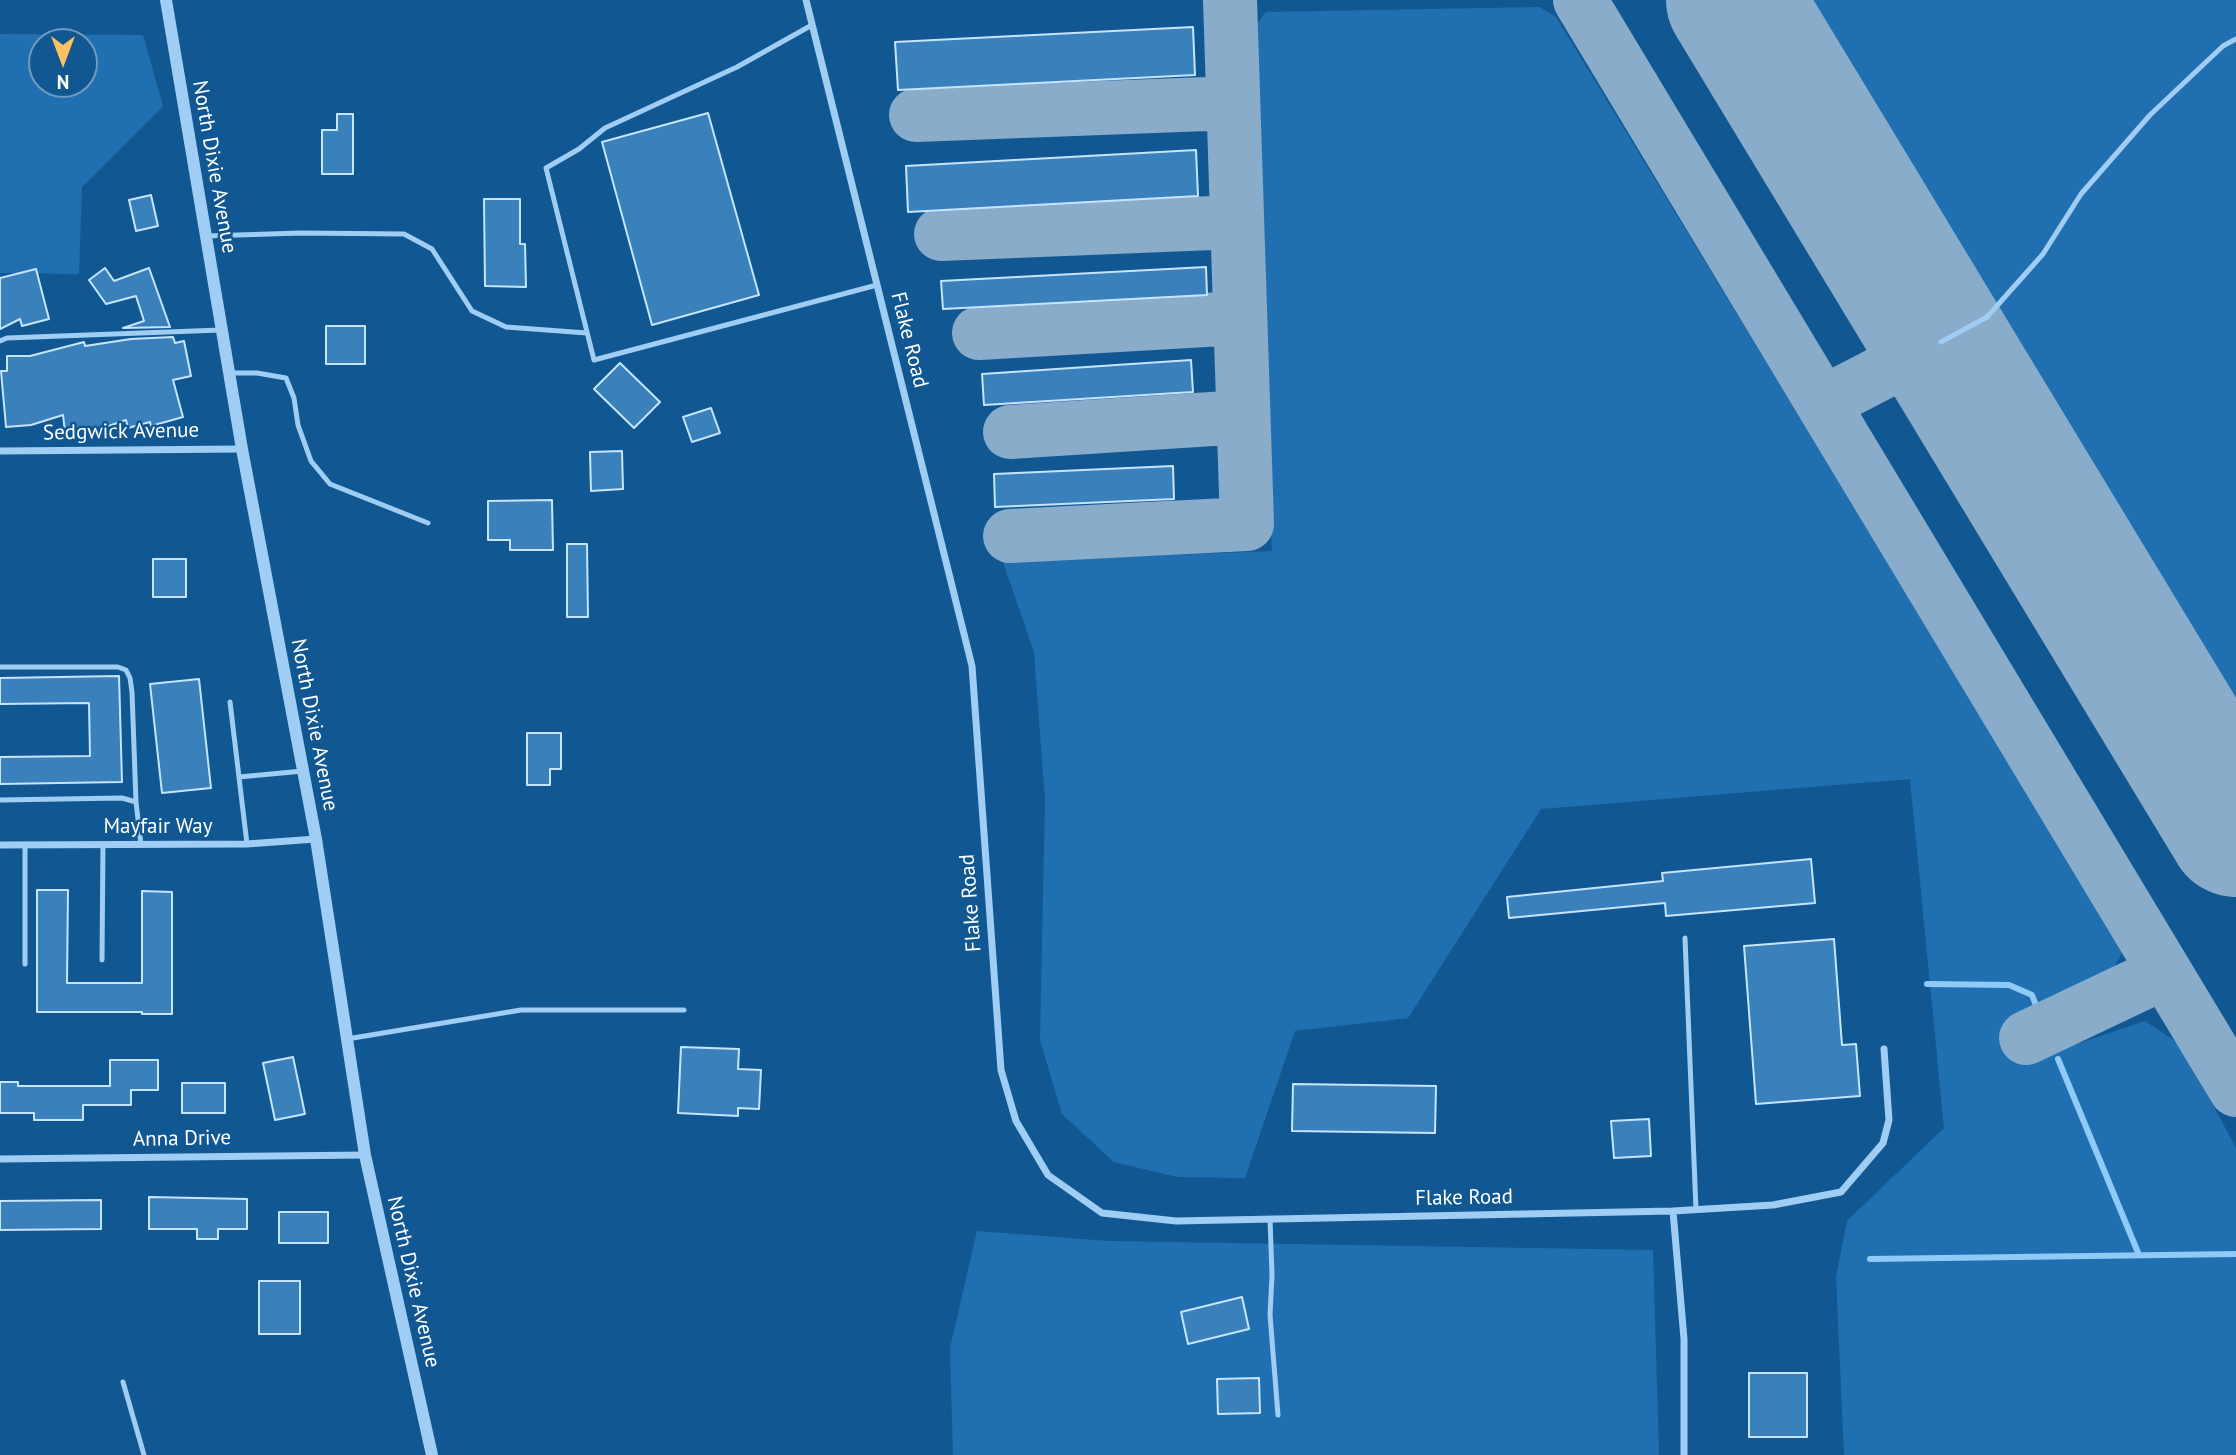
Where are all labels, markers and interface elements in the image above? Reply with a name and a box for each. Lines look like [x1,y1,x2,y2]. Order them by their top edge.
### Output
north arrow [28,28,98,98]
text: N [57,70,69,94]
street label: North Dixie Avenue [186,79,242,255]
street label: Flake Road [885,289,933,391]
street label: Sedgwick Avenue [43,418,199,446]
street label: North Dixie Avenue [285,637,343,813]
street label: Mayfair Way [103,814,213,840]
street label: Flake Road [955,853,987,953]
street label: Anna Drive [133,1126,231,1152]
street label: Flake Road [1415,1185,1513,1211]
street label: North Dixie Avenue [381,1194,445,1370]

